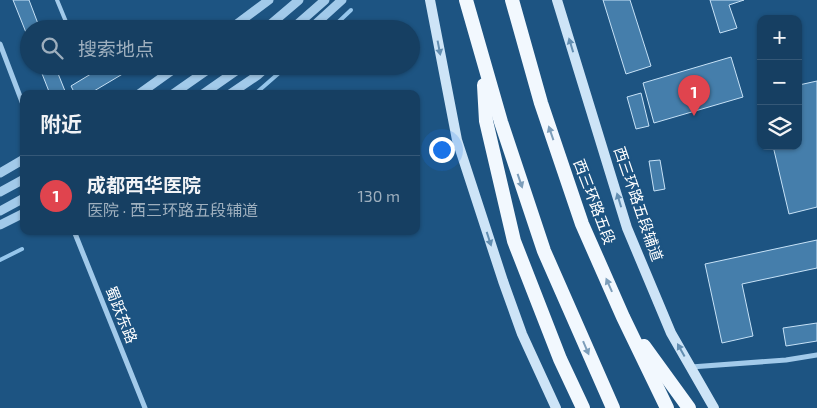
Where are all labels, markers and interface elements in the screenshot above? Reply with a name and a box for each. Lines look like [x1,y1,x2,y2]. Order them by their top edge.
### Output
map controls [757,15,802,150]
button: + [757,15,802,60]
search box [20,20,420,75]
icon: search [38,34,66,62]
text: 搜索地点 [78,37,154,60]
one-way arrow [567,38,574,53]
one-way arrow [436,40,444,56]
button: − [757,60,802,105]
pin: 1 [678,75,710,116]
button: layers [757,105,802,150]
text: 附近 [40,111,82,136]
one-way arrow [547,125,555,140]
your location [429,137,455,163]
street label: 西三环路五段辅道 [611,144,667,263]
street label: 西三环路五段 [570,156,619,247]
text: 成都西华医院 [87,173,201,196]
one-way arrow [517,173,525,188]
text: 1 [53,186,59,205]
text: 130 m [358,186,400,205]
one-way arrow [615,193,622,208]
text: 医院 · 西三环路五段辅道 [87,200,258,219]
one-way arrow [486,231,493,246]
one-way arrow [604,278,612,292]
street label: 蜀跃东路 [102,283,142,346]
one-way arrow [583,341,591,355]
one-way arrow [677,344,686,357]

